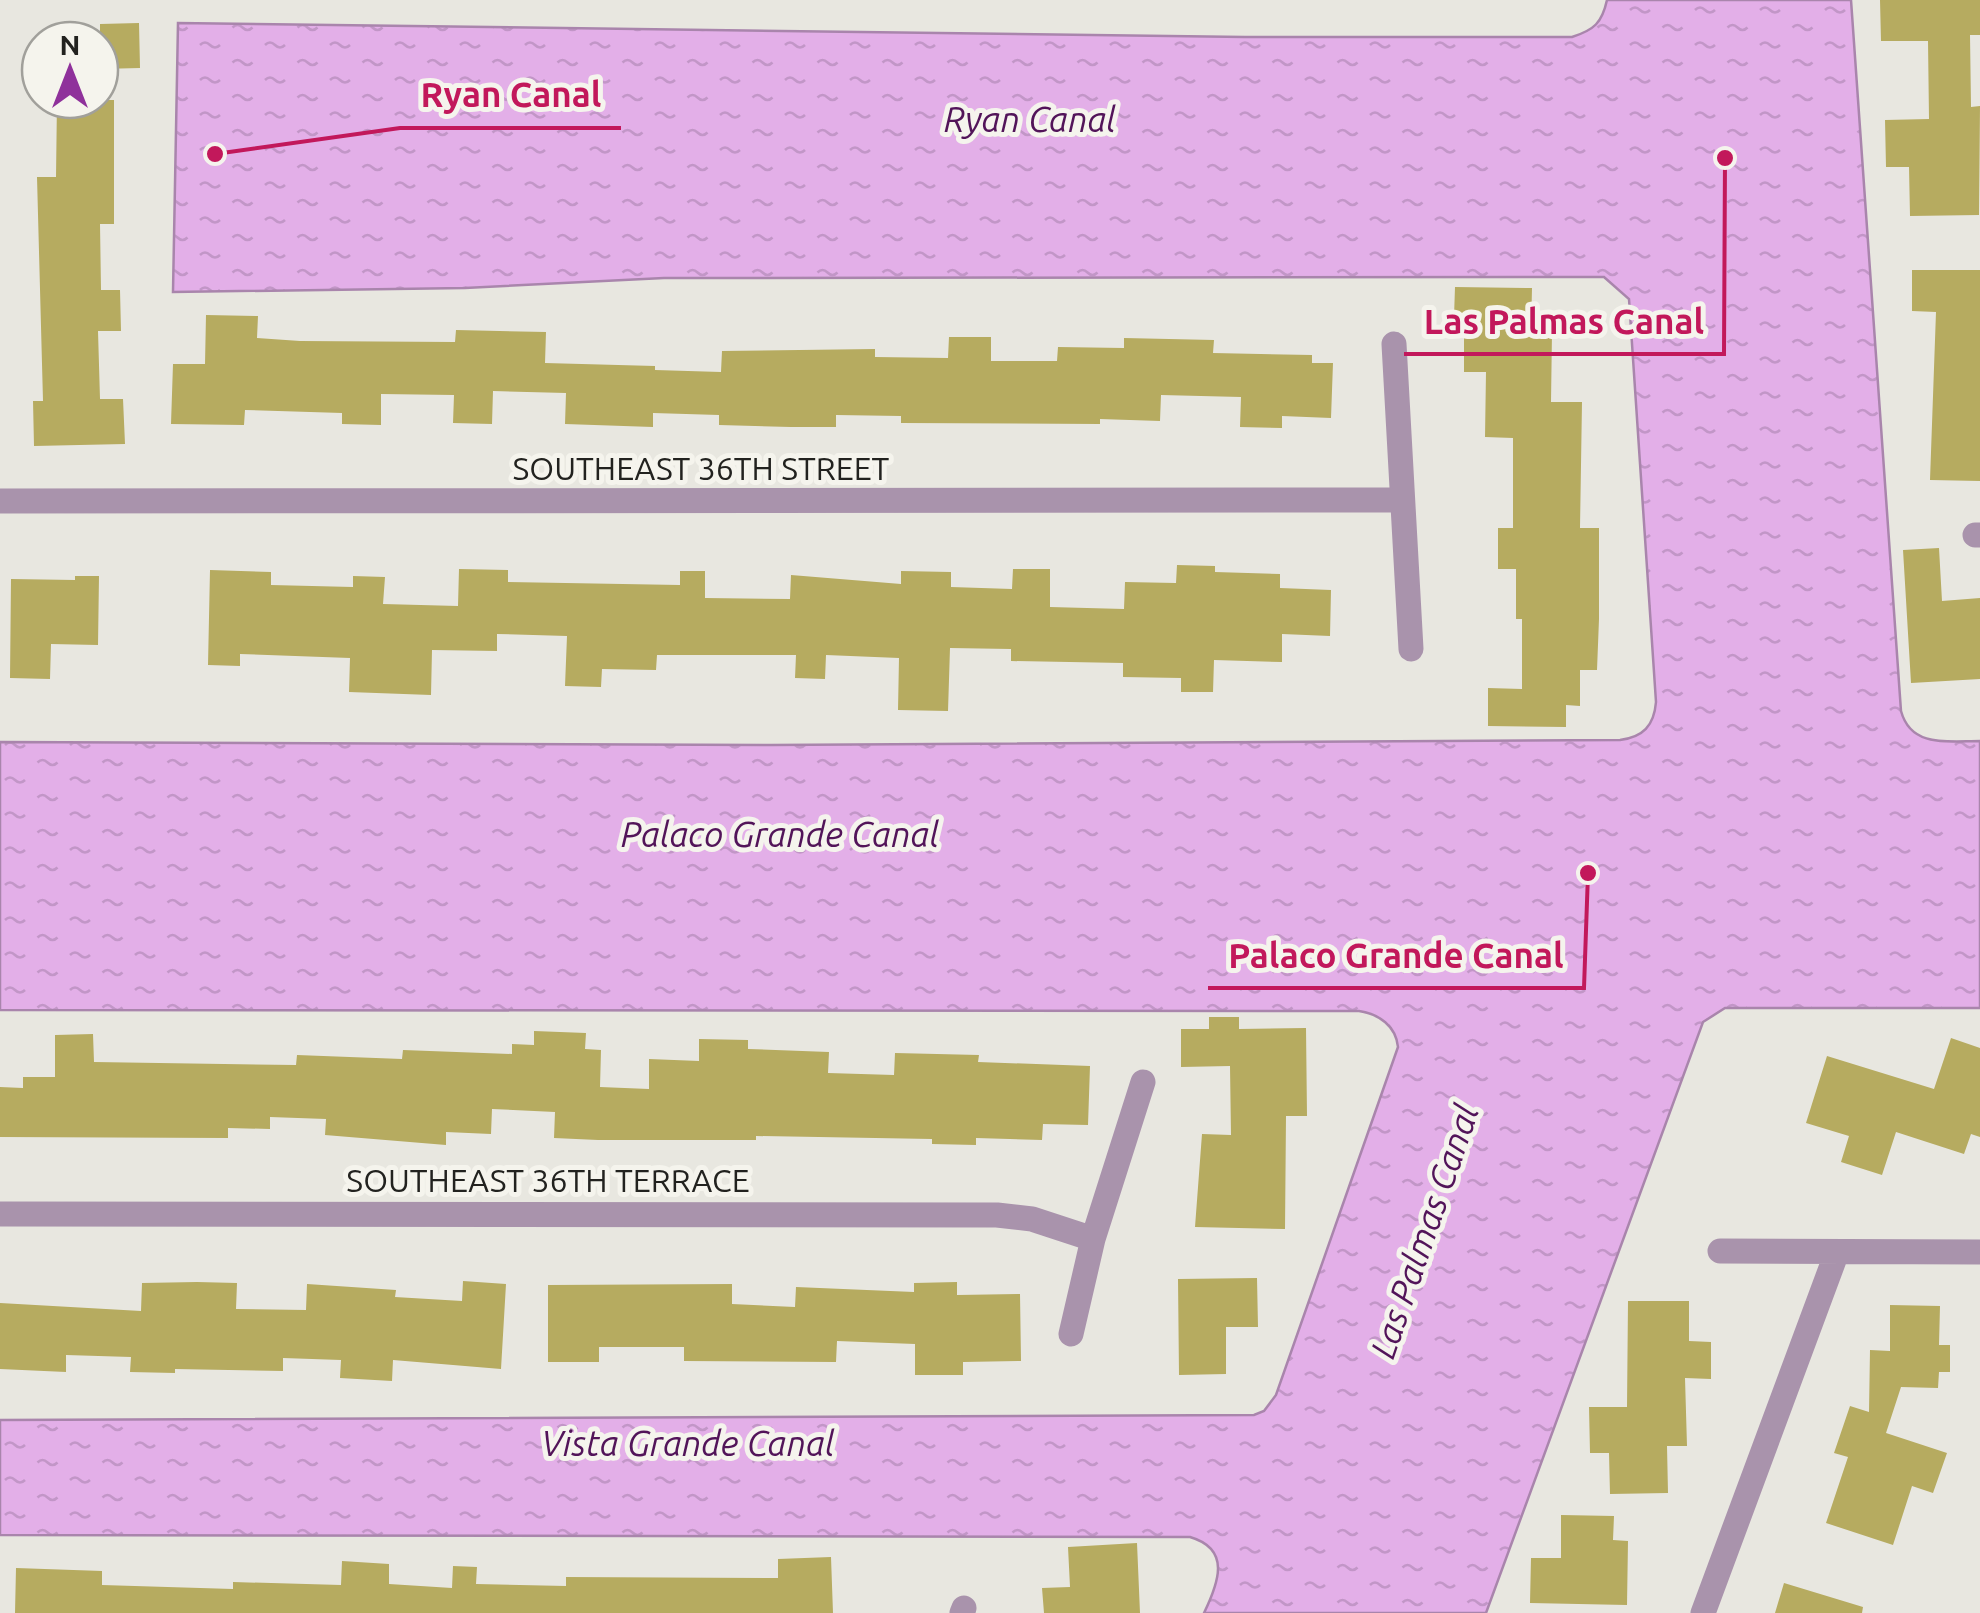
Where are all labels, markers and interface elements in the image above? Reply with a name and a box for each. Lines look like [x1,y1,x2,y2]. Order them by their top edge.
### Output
north arrow [20,20,120,120]
text: N [60,29,80,60]
callout: Ryan Canal [400,63,621,128]
text: Ryan Canal [421,74,601,114]
water label: Ryan Canal [944,99,1116,139]
callout: Las Palmas Canal [1404,289,1724,354]
text: Las Palmas Canal [1424,301,1704,341]
street label: SOUTHEAST 36TH STREET [513,450,890,486]
water label: Palaco Grande Canal [621,814,939,854]
callout: Palaco Grande Canal [1208,923,1584,988]
text: Palaco Grande Canal [1228,935,1564,975]
water label: Las Palmas Canal [1362,1099,1486,1363]
street label: SOUTHEAST 36TH TERRACE [346,1162,750,1198]
water label: Vista Grande Canal [541,1423,835,1463]

